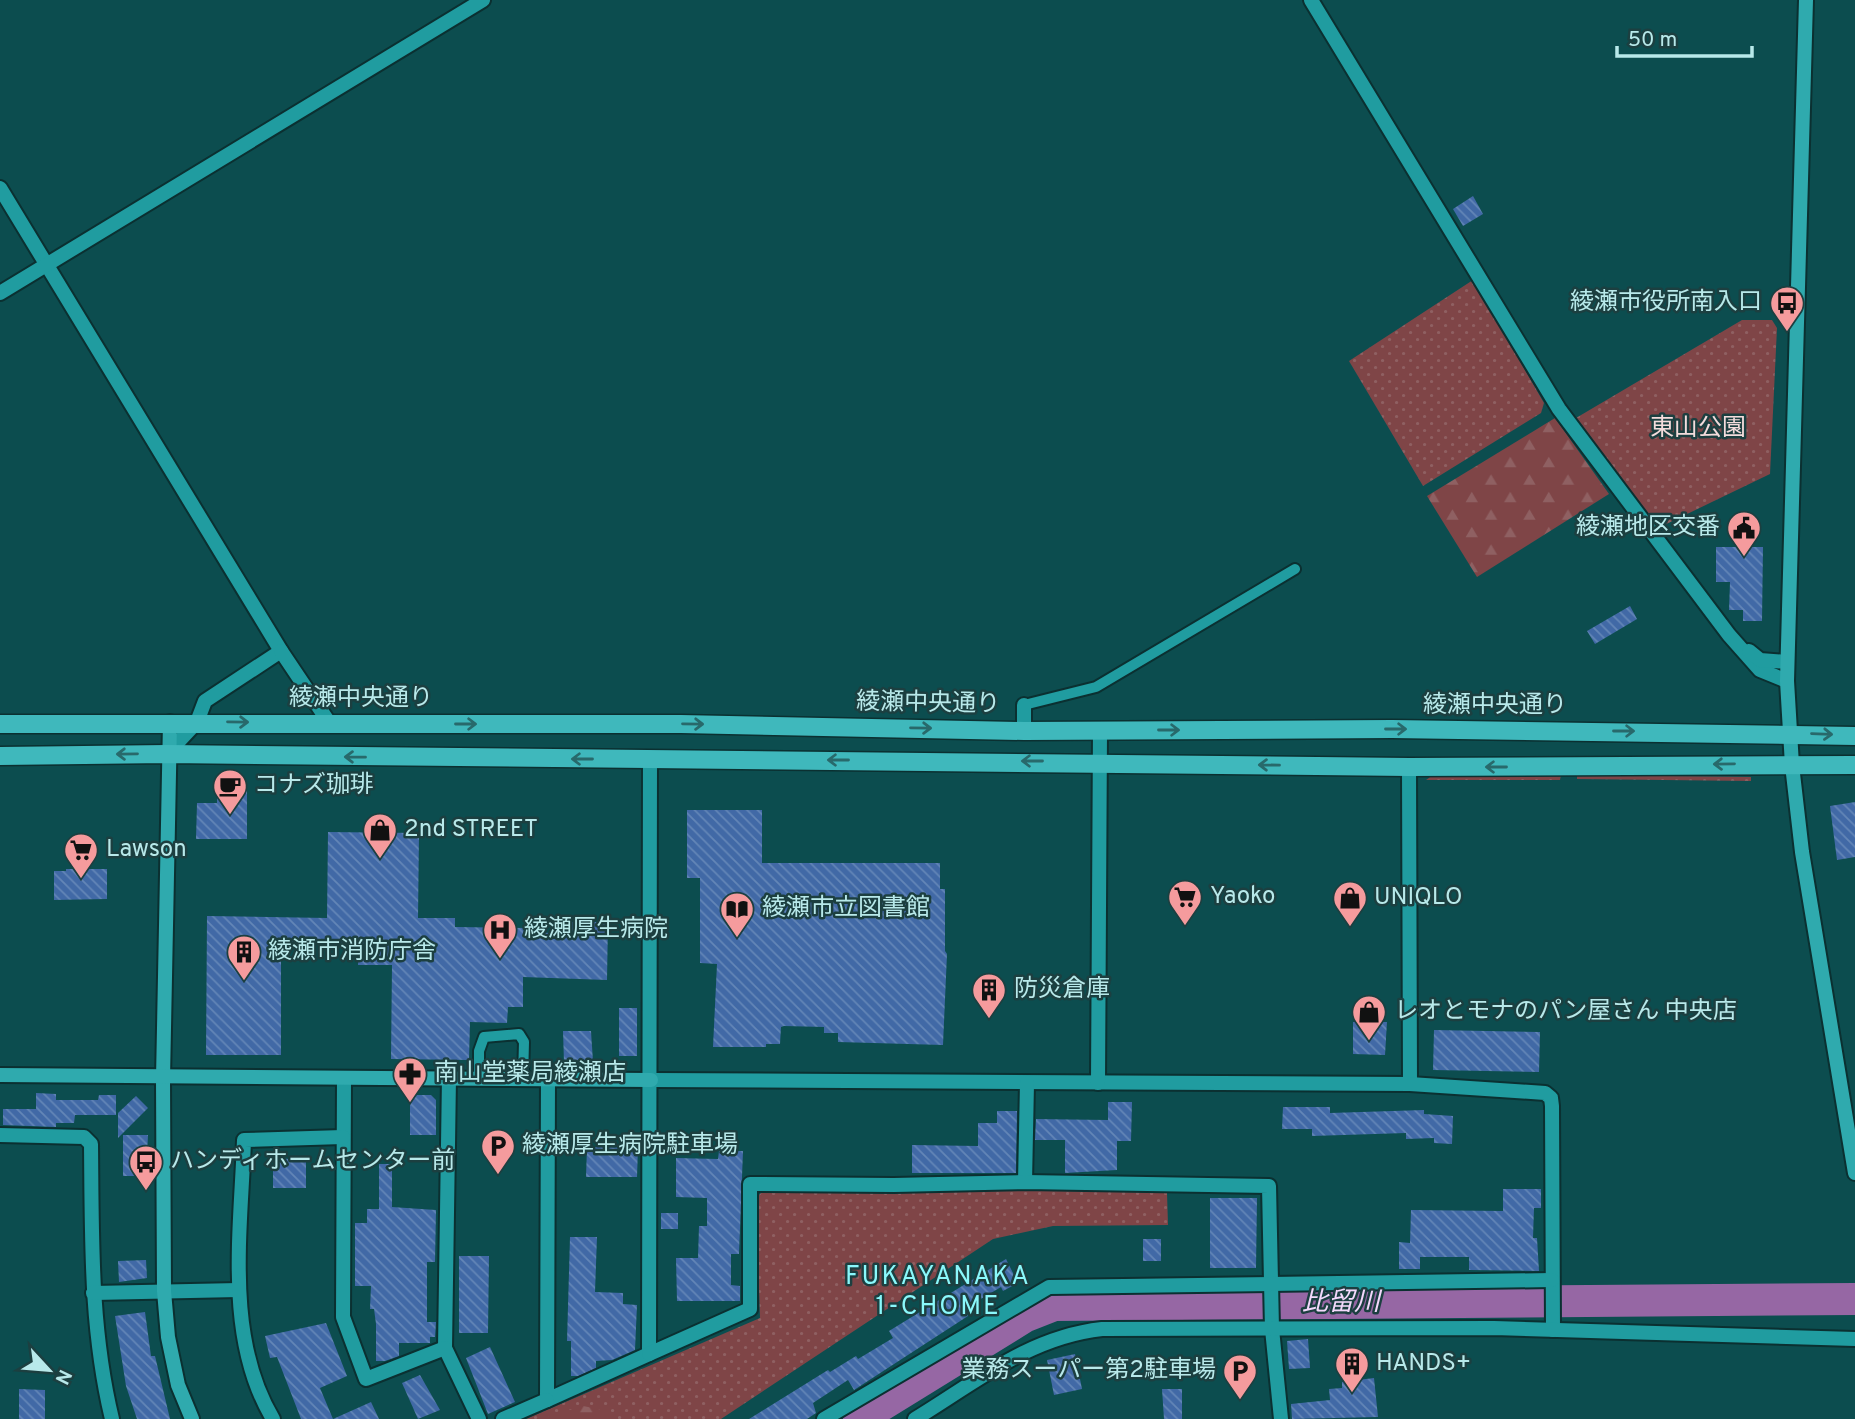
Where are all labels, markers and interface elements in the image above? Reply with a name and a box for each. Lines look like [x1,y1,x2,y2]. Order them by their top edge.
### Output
scale bar [1617,14,1752,58]
text: 50 m [1628,27,1677,54]
bus stop icon: 綾瀬市役所南入口 [1768,284,1806,333]
place label: 綾瀬市役所南入口 [1570,288,1762,318]
park label: 東山公園 [1650,414,1746,444]
public building icon: 綾瀬地区交番 [1725,509,1763,558]
place label: 綾瀬地区交番 [1576,513,1720,543]
street label: 綾瀬中央通り [289,684,433,714]
street label: 綾瀬中央通り [856,688,1000,720]
street label: 綾瀬中央通り [1423,691,1567,721]
one-way arrow [226,715,249,729]
one-way arrow [454,717,477,731]
one-way arrow [681,717,704,731]
one-way arrow [909,722,932,735]
one-way arrow [1384,722,1407,736]
one-way arrow [1157,723,1180,737]
one-way arrow [1612,724,1635,738]
one-way arrow [1811,728,1834,741]
one-way arrow [116,747,139,761]
one-way arrow [344,750,367,764]
one-way arrow [571,752,594,766]
one-way arrow [827,753,850,767]
one-way arrow [1021,754,1044,768]
one-way arrow [1257,758,1280,771]
one-way arrow [1712,758,1735,771]
one-way arrow [1485,760,1508,774]
cafe icon: コナズ珈琲 [211,767,249,816]
place label: コナズ珈琲 [254,771,374,801]
shop icon: 2nd STREET [361,811,399,860]
place label: 2nd STREET [404,815,538,845]
supermarket icon: Lawson [62,831,100,880]
place label: Lawson [106,835,187,865]
supermarket icon: Yaoko [1166,878,1204,927]
shop icon: UNIQLO [1331,879,1369,928]
place label: Yaoko [1210,882,1276,912]
place label: UNIQLO [1374,883,1463,913]
library icon: 綾瀬市立図書館 [718,890,756,939]
place label: 綾瀬市立図書館 [762,894,930,924]
hospital icon: 綾瀬厚生病院 [481,911,519,960]
place label: 綾瀬厚生病院 [524,915,668,945]
building icon: 綾瀬市消防庁舎 [225,933,263,982]
place label: 綾瀬市消防庁舎 [268,937,436,967]
building icon: 防災倉庫 [970,971,1008,1020]
place label: 防災倉庫 [1014,975,1110,1005]
shop icon: レオとモナのパン屋さん 中央店 [1350,993,1388,1042]
place label: レオとモナのパン屋さん 中央店 [1394,997,1737,1027]
pharmacy icon: 南山堂薬局綾瀬店 [391,1055,429,1104]
place label: 南山堂薬局綾瀬店 [434,1059,626,1089]
parking icon: 綾瀬厚生病院駐車場 [479,1127,517,1176]
place label: 綾瀬厚生病院駐車場 [522,1131,738,1161]
bus stop icon: ハンディホームセンター前 [127,1143,165,1192]
place label: ハンディホームセンター前 [170,1147,456,1177]
district label: FUKAYANAKA 1-CHOME [845,1261,1031,1324]
water label: 比留川 [1302,1287,1383,1320]
north arrow [14,1335,84,1405]
building icon: HANDS+ [1333,1345,1371,1394]
place label: HANDS+ [1376,1349,1471,1379]
parking icon: 業務スーパー第2駐車場 [1221,1352,1259,1401]
place label: 業務スーパー第2駐車場 [962,1356,1216,1386]
text: N [49,1365,76,1388]

